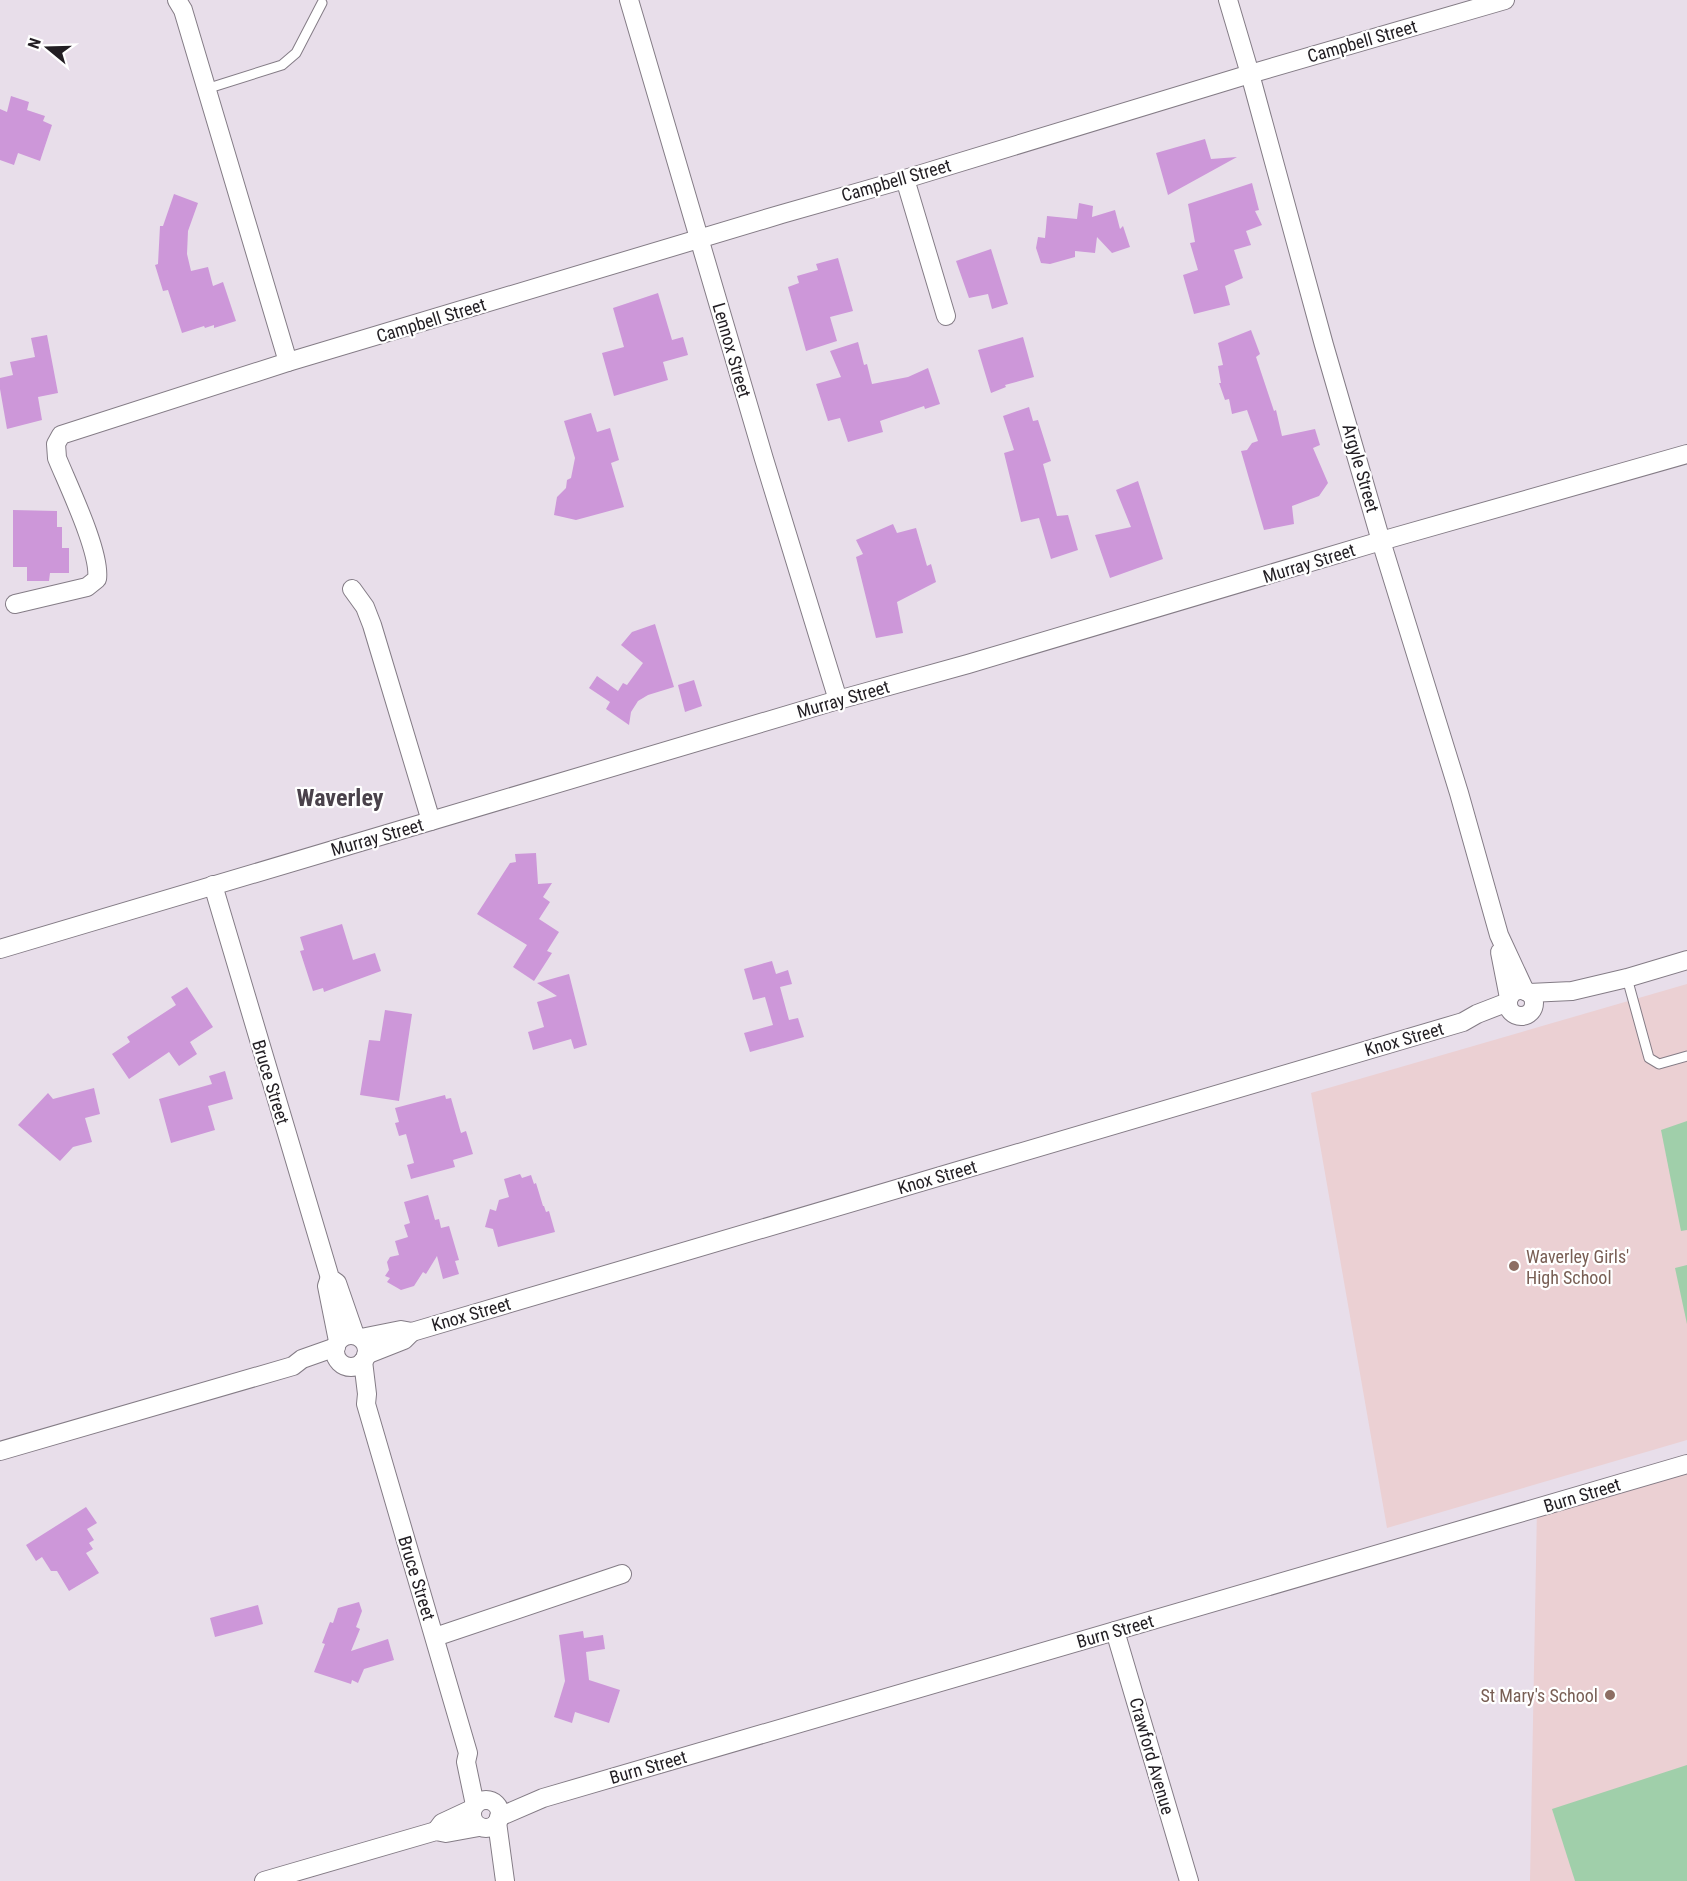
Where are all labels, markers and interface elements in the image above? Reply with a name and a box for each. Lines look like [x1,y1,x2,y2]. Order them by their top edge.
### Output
street label: Campbell Street [1305,15,1419,67]
north arrow [18,18,78,78]
text: N [24,36,45,51]
street label: Campbell Street [839,154,953,206]
street label: Campbell Street [374,293,488,347]
street label: Lennox Street [708,300,756,400]
street label: Argyle Street [1338,421,1384,515]
street label: Murray Street [1260,539,1358,587]
street label: Murray Street [794,676,892,722]
district label: Waverley [297,784,384,812]
street label: Murray Street [328,814,426,860]
street label: Knox Street [1362,1018,1446,1060]
street label: Bruce Street [248,1037,294,1127]
street label: Knox Street [895,1156,979,1198]
place label: Waverley Girls' High School [1526,1246,1629,1288]
marker: Waverley Girls' High School [1507,1259,1521,1273]
street label: Knox Street [429,1293,513,1335]
street label: Burn Street [1541,1473,1623,1517]
street label: Bruce Street [394,1533,440,1623]
street label: Burn Street [1074,1610,1156,1652]
place label: St Mary's School [1480,1685,1598,1706]
marker: St Mary's School [1603,1688,1617,1702]
street label: Crawford Avenue [1125,1695,1179,1817]
street label: Burn Street [607,1746,689,1788]

